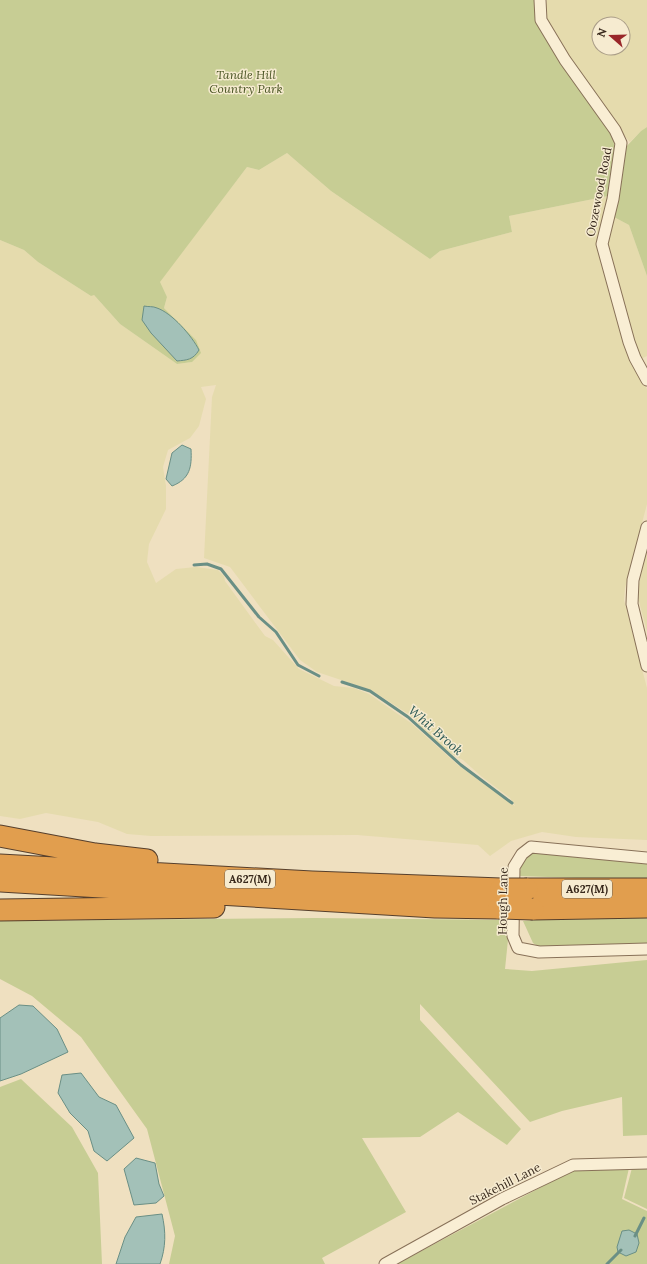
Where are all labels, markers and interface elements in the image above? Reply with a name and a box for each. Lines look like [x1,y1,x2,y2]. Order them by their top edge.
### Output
north arrow [591,16,631,56]
text: N [594,26,610,39]
park label: Tandle Hill Country Park [209,67,283,96]
street label: Oozewood Road [582,146,615,238]
water label: Whit Brook [405,702,467,759]
street label: Hough Lane [494,867,511,935]
road number: A627(M) [225,870,275,888]
road number: A627(M) [562,880,612,898]
street label: Stakehill Lane [467,1159,543,1208]

